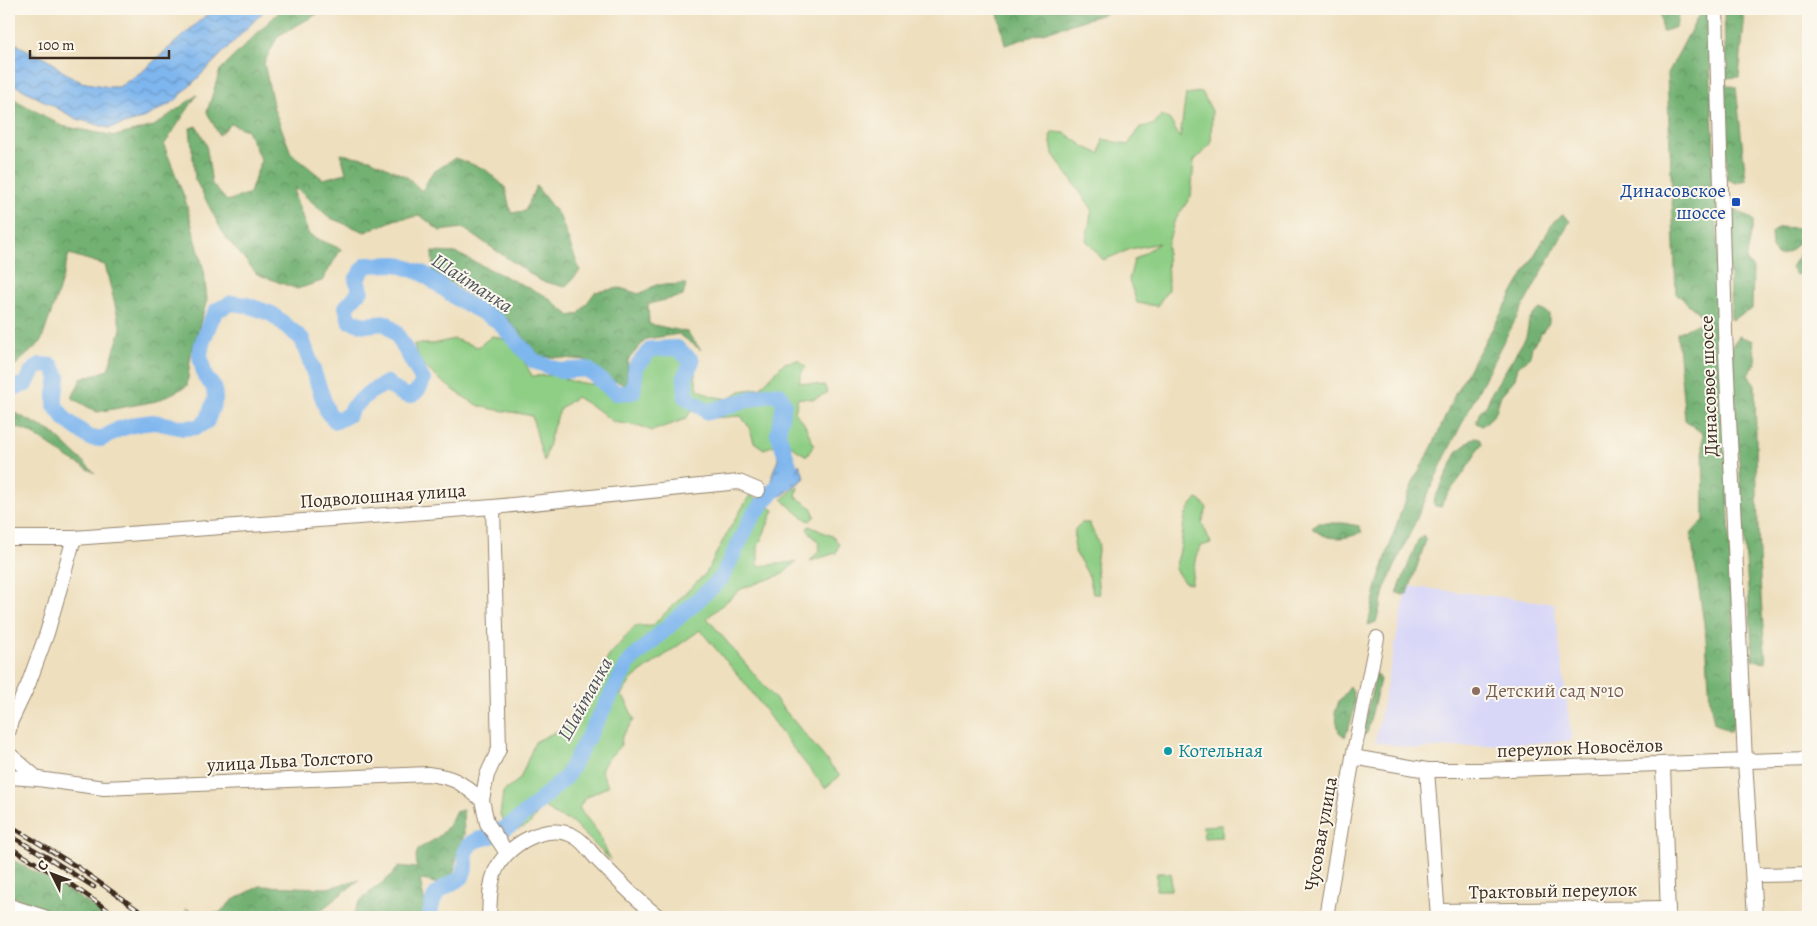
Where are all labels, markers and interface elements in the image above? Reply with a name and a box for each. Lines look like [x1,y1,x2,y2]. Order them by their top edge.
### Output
scale bar [30,28,169,60]
text: 100 m [38,35,75,55]
place label: Динасовское шоссе [1620,178,1726,226]
marker: Динасовское шоссе [1730,196,1742,208]
water label: Шайтанка [426,247,518,319]
street label: Динасовое шоссе [1694,315,1724,457]
street label: Подволошная улица [299,477,467,515]
water label: Шайтанка [551,652,619,746]
place label: Детский сад №10 [1486,678,1624,704]
marker: Детский сад №10 [1470,685,1482,697]
street label: переулок Новосёлов [1496,732,1664,764]
place label: Котельная [1178,738,1263,764]
street label: улица Льва Толстого [205,744,374,778]
marker: Котельная [1162,745,1174,757]
street label: Чусовая улица [1298,774,1344,893]
north arrow [28,848,78,898]
text: С [33,856,53,875]
street label: Трактовый переулок [1468,877,1638,905]

